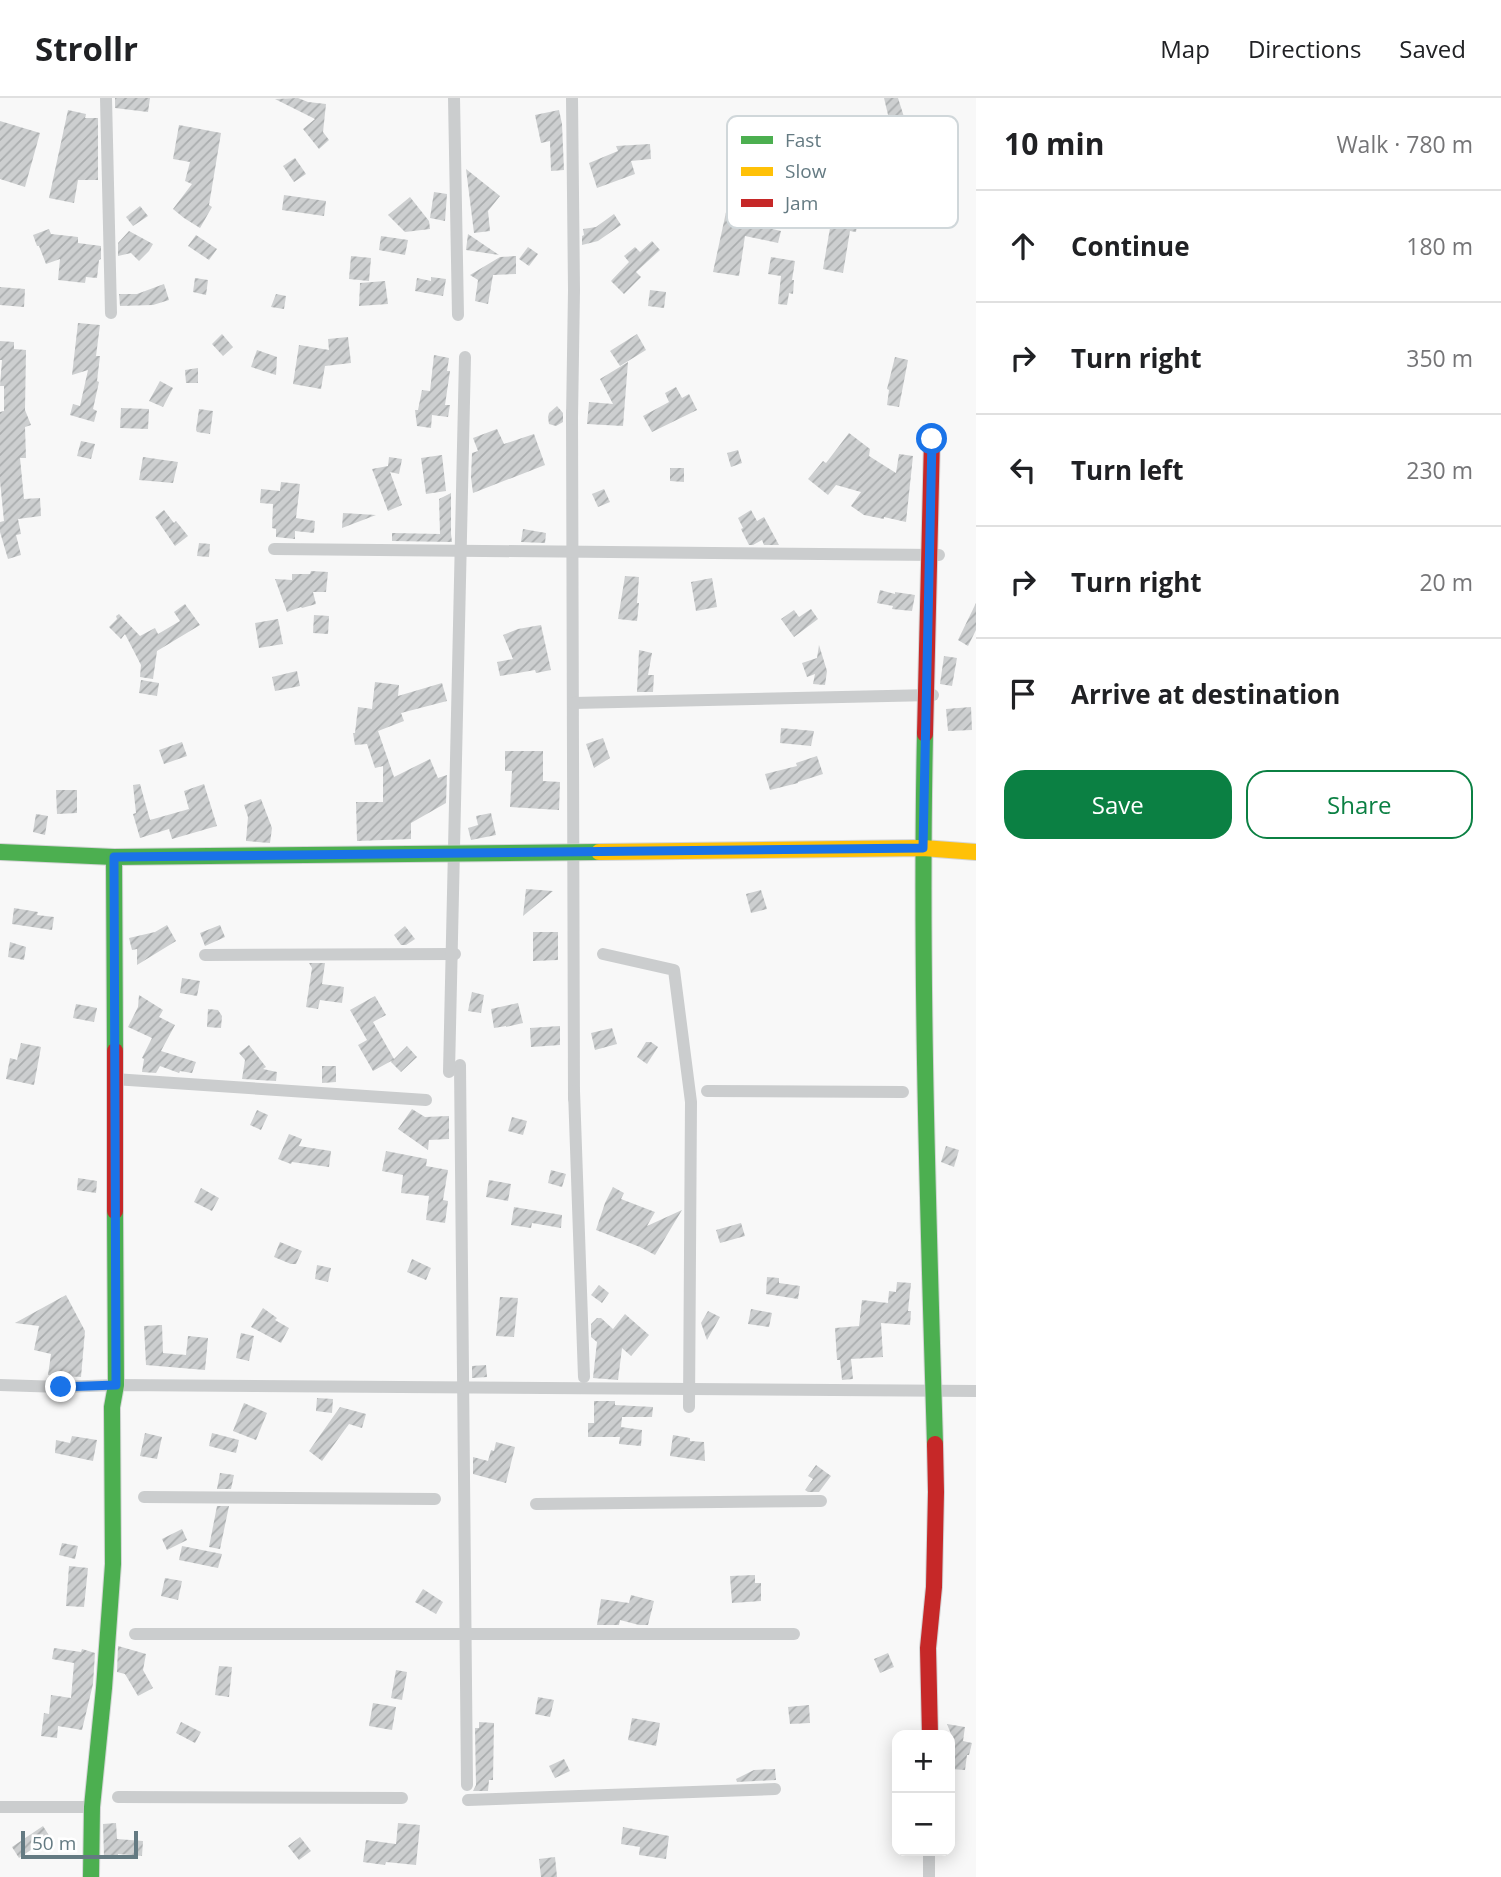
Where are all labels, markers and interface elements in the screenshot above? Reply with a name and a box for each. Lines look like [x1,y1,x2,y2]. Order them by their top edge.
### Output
text: Strollr [35,26,138,71]
text: Map [1160,32,1210,65]
text: Directions [1248,32,1361,65]
text: Saved [1399,32,1466,65]
legend [727,116,958,228]
text: 10 min [1004,123,1104,164]
text: Fast [785,127,821,153]
text: Walk · 780 m [1336,128,1473,160]
text: Slow [785,158,827,184]
text: Jam [783,190,818,216]
icon: ahead [1004,227,1042,265]
text: Continue [1071,228,1190,264]
text: 180 m [1406,230,1473,262]
icon: right [1004,339,1042,377]
text: Turn right [1071,340,1202,376]
text: 350 m [1406,342,1473,374]
route start [916,423,947,454]
icon: left [1004,451,1042,489]
text: Turn left [1071,452,1183,488]
text: 230 m [1406,454,1473,486]
icon: right [1004,563,1042,601]
text: Turn right [1071,564,1202,600]
text: 20 m [1419,566,1473,598]
icon: arrive [1004,675,1042,713]
text: Arrive at destination [1071,676,1340,712]
button: Save [1004,770,1232,839]
button: Share [1246,770,1473,839]
route end [45,1371,76,1402]
map controls [892,1730,955,1856]
button: + [892,1730,955,1793]
button: − [892,1793,955,1856]
scale bar [21,1828,138,1860]
text: 50 m [32,1830,76,1856]

